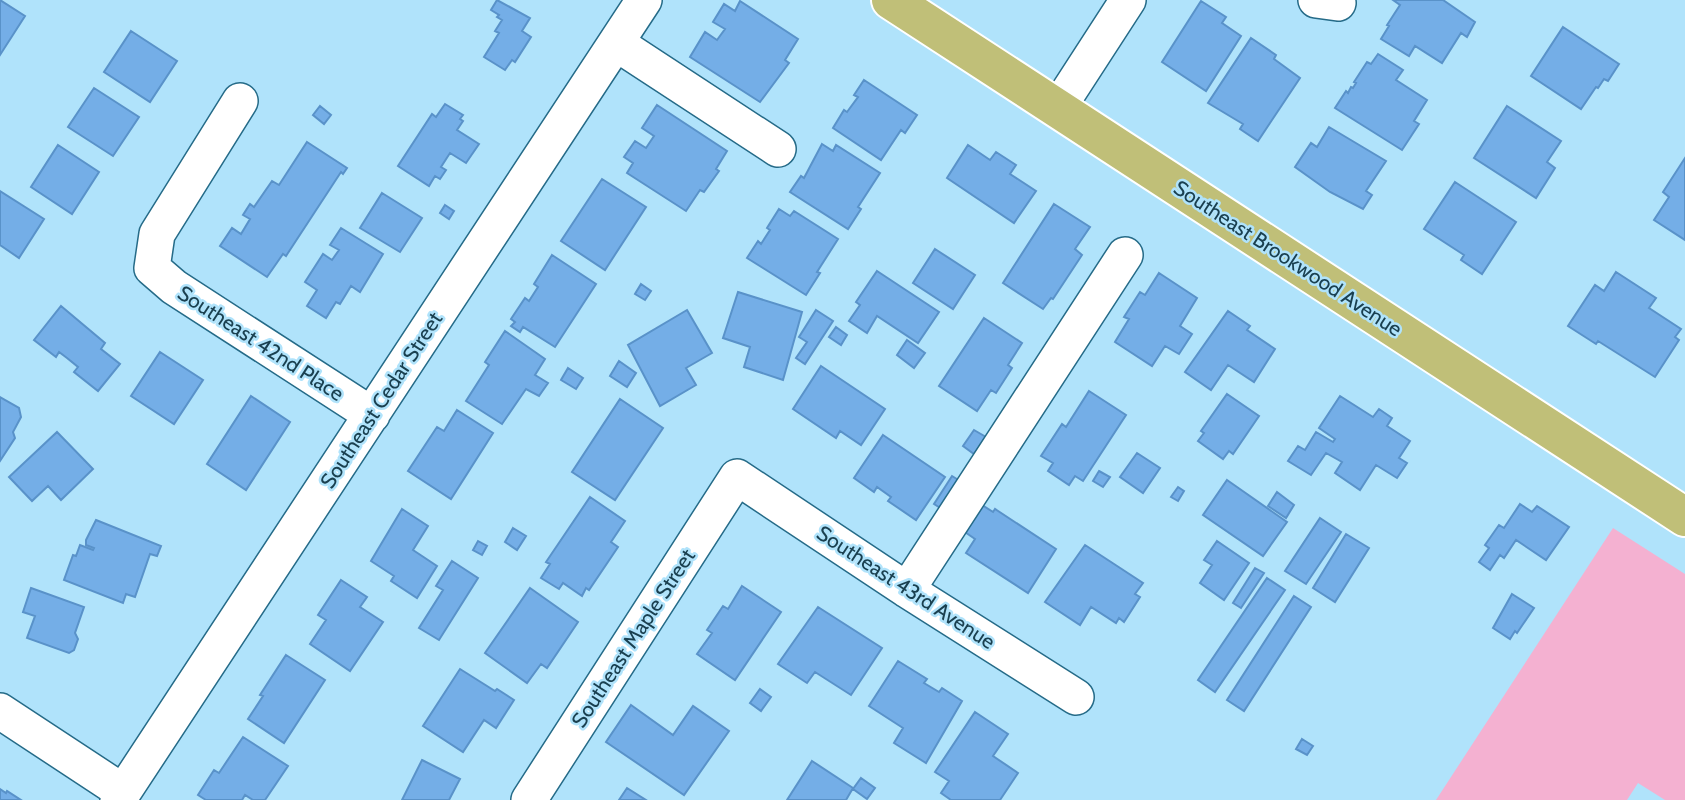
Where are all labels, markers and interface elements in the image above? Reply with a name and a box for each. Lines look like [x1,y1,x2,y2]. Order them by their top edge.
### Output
street label: Southeast Brookwood Avenue [1169,175,1407,341]
street label: Southeast 42nd Place [173,280,349,406]
street label: Southeast Cedar Street [315,307,447,493]
street label: Southeast 43rd Avenue [812,520,1000,654]
street label: Southeast Maple Street [566,544,700,732]

